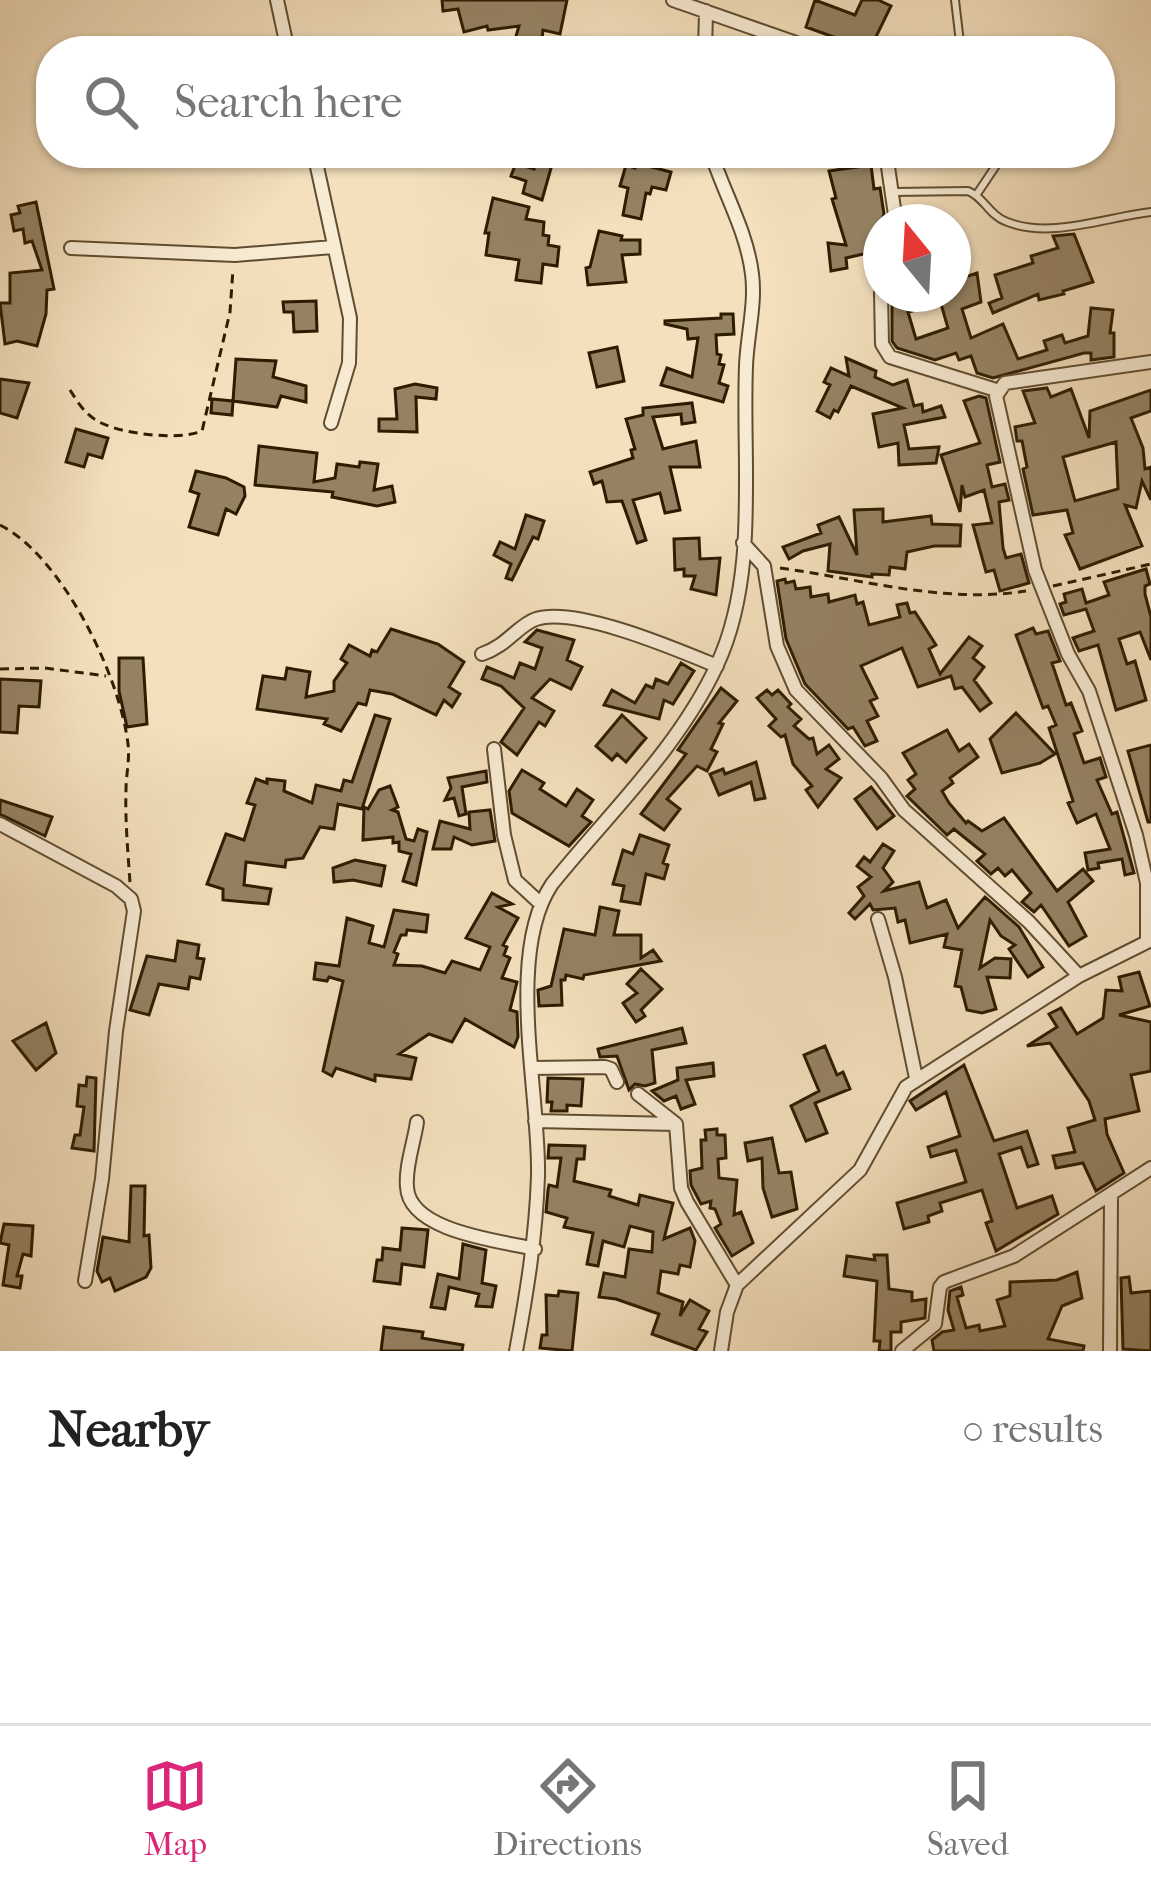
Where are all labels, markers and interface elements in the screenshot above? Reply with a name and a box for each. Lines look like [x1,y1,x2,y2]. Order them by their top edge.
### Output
search box [36,36,1115,168]
icon: search [78,69,144,135]
text: Search here [174,76,402,129]
north arrow [863,204,971,312]
text: Nearby [48,1399,209,1459]
text: 0 results [962,1406,1103,1452]
tab: Map [142,1753,208,1864]
tab: Directions [493,1753,642,1864]
tab: Saved [927,1753,1009,1864]

